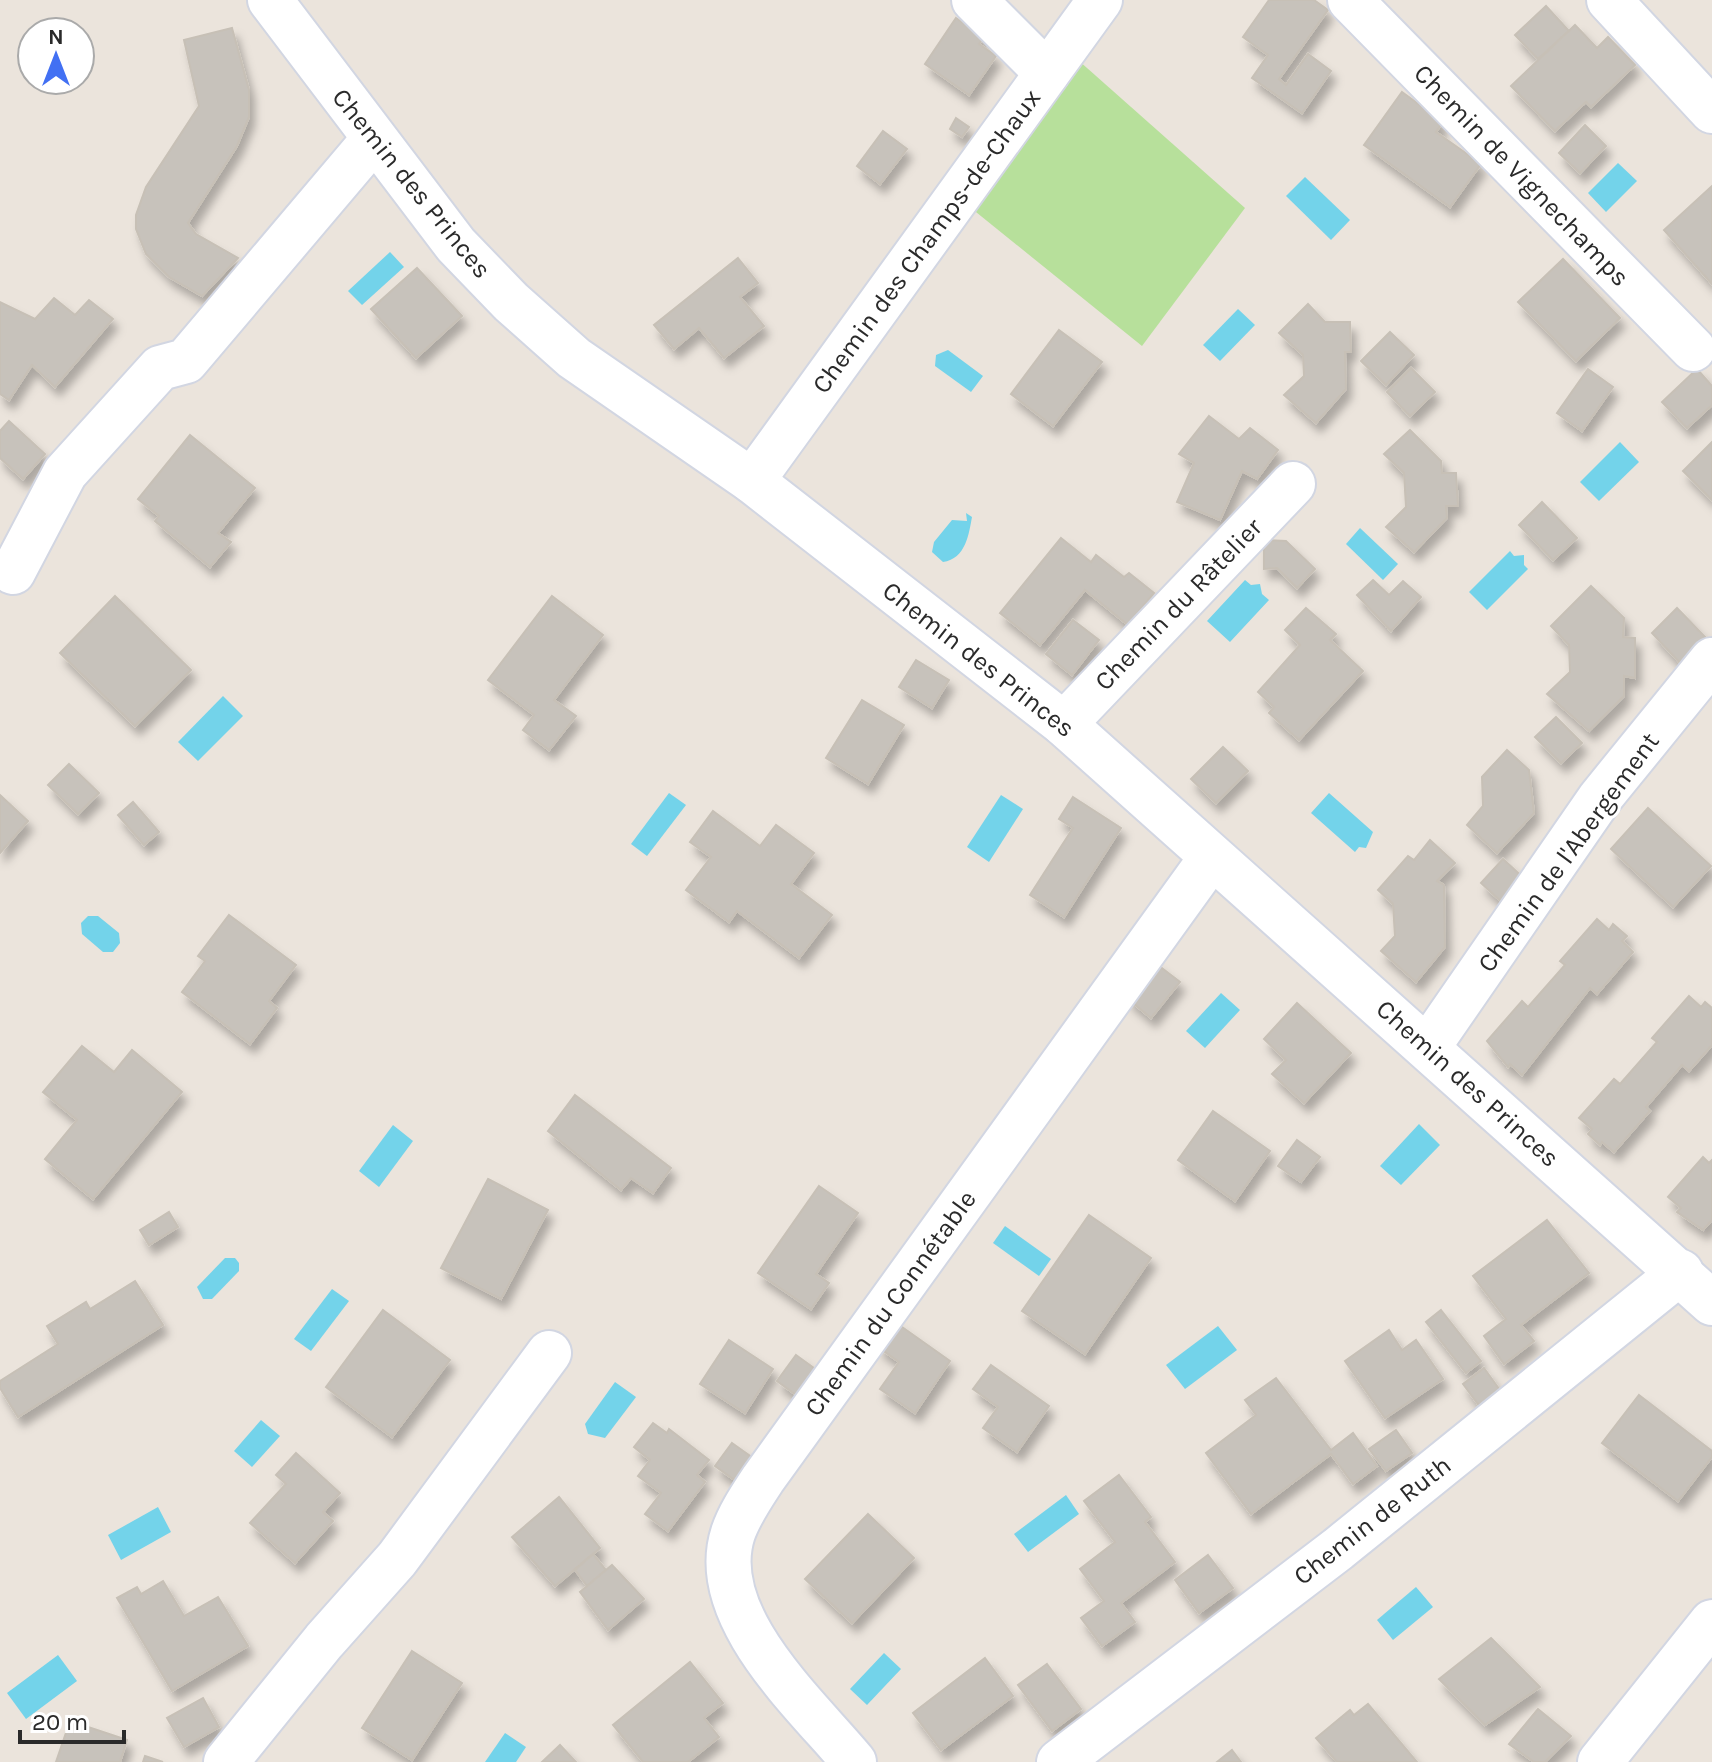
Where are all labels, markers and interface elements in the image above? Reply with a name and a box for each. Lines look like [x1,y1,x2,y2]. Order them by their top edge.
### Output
north arrow [16,16,96,96]
text: N [48,24,64,50]
street label: Chemin de Vignechamps [1407,58,1636,293]
street label: Chemin des Princes [326,82,498,284]
street label: Chemin des Champs-de-Chaux [806,83,1047,399]
street label: Chemin du Râtelier [1088,511,1269,697]
street label: Chemin des Princes [876,575,1081,744]
street label: Chemin de l'Abergement [1471,726,1666,978]
street label: Chemin des Princes [1370,993,1565,1174]
street label: Chemin du Connétable [798,1184,983,1422]
street label: Chemin de Ruth [1288,1449,1457,1591]
scale bar [20,1694,124,1744]
text: 20 m [32,1708,88,1736]

